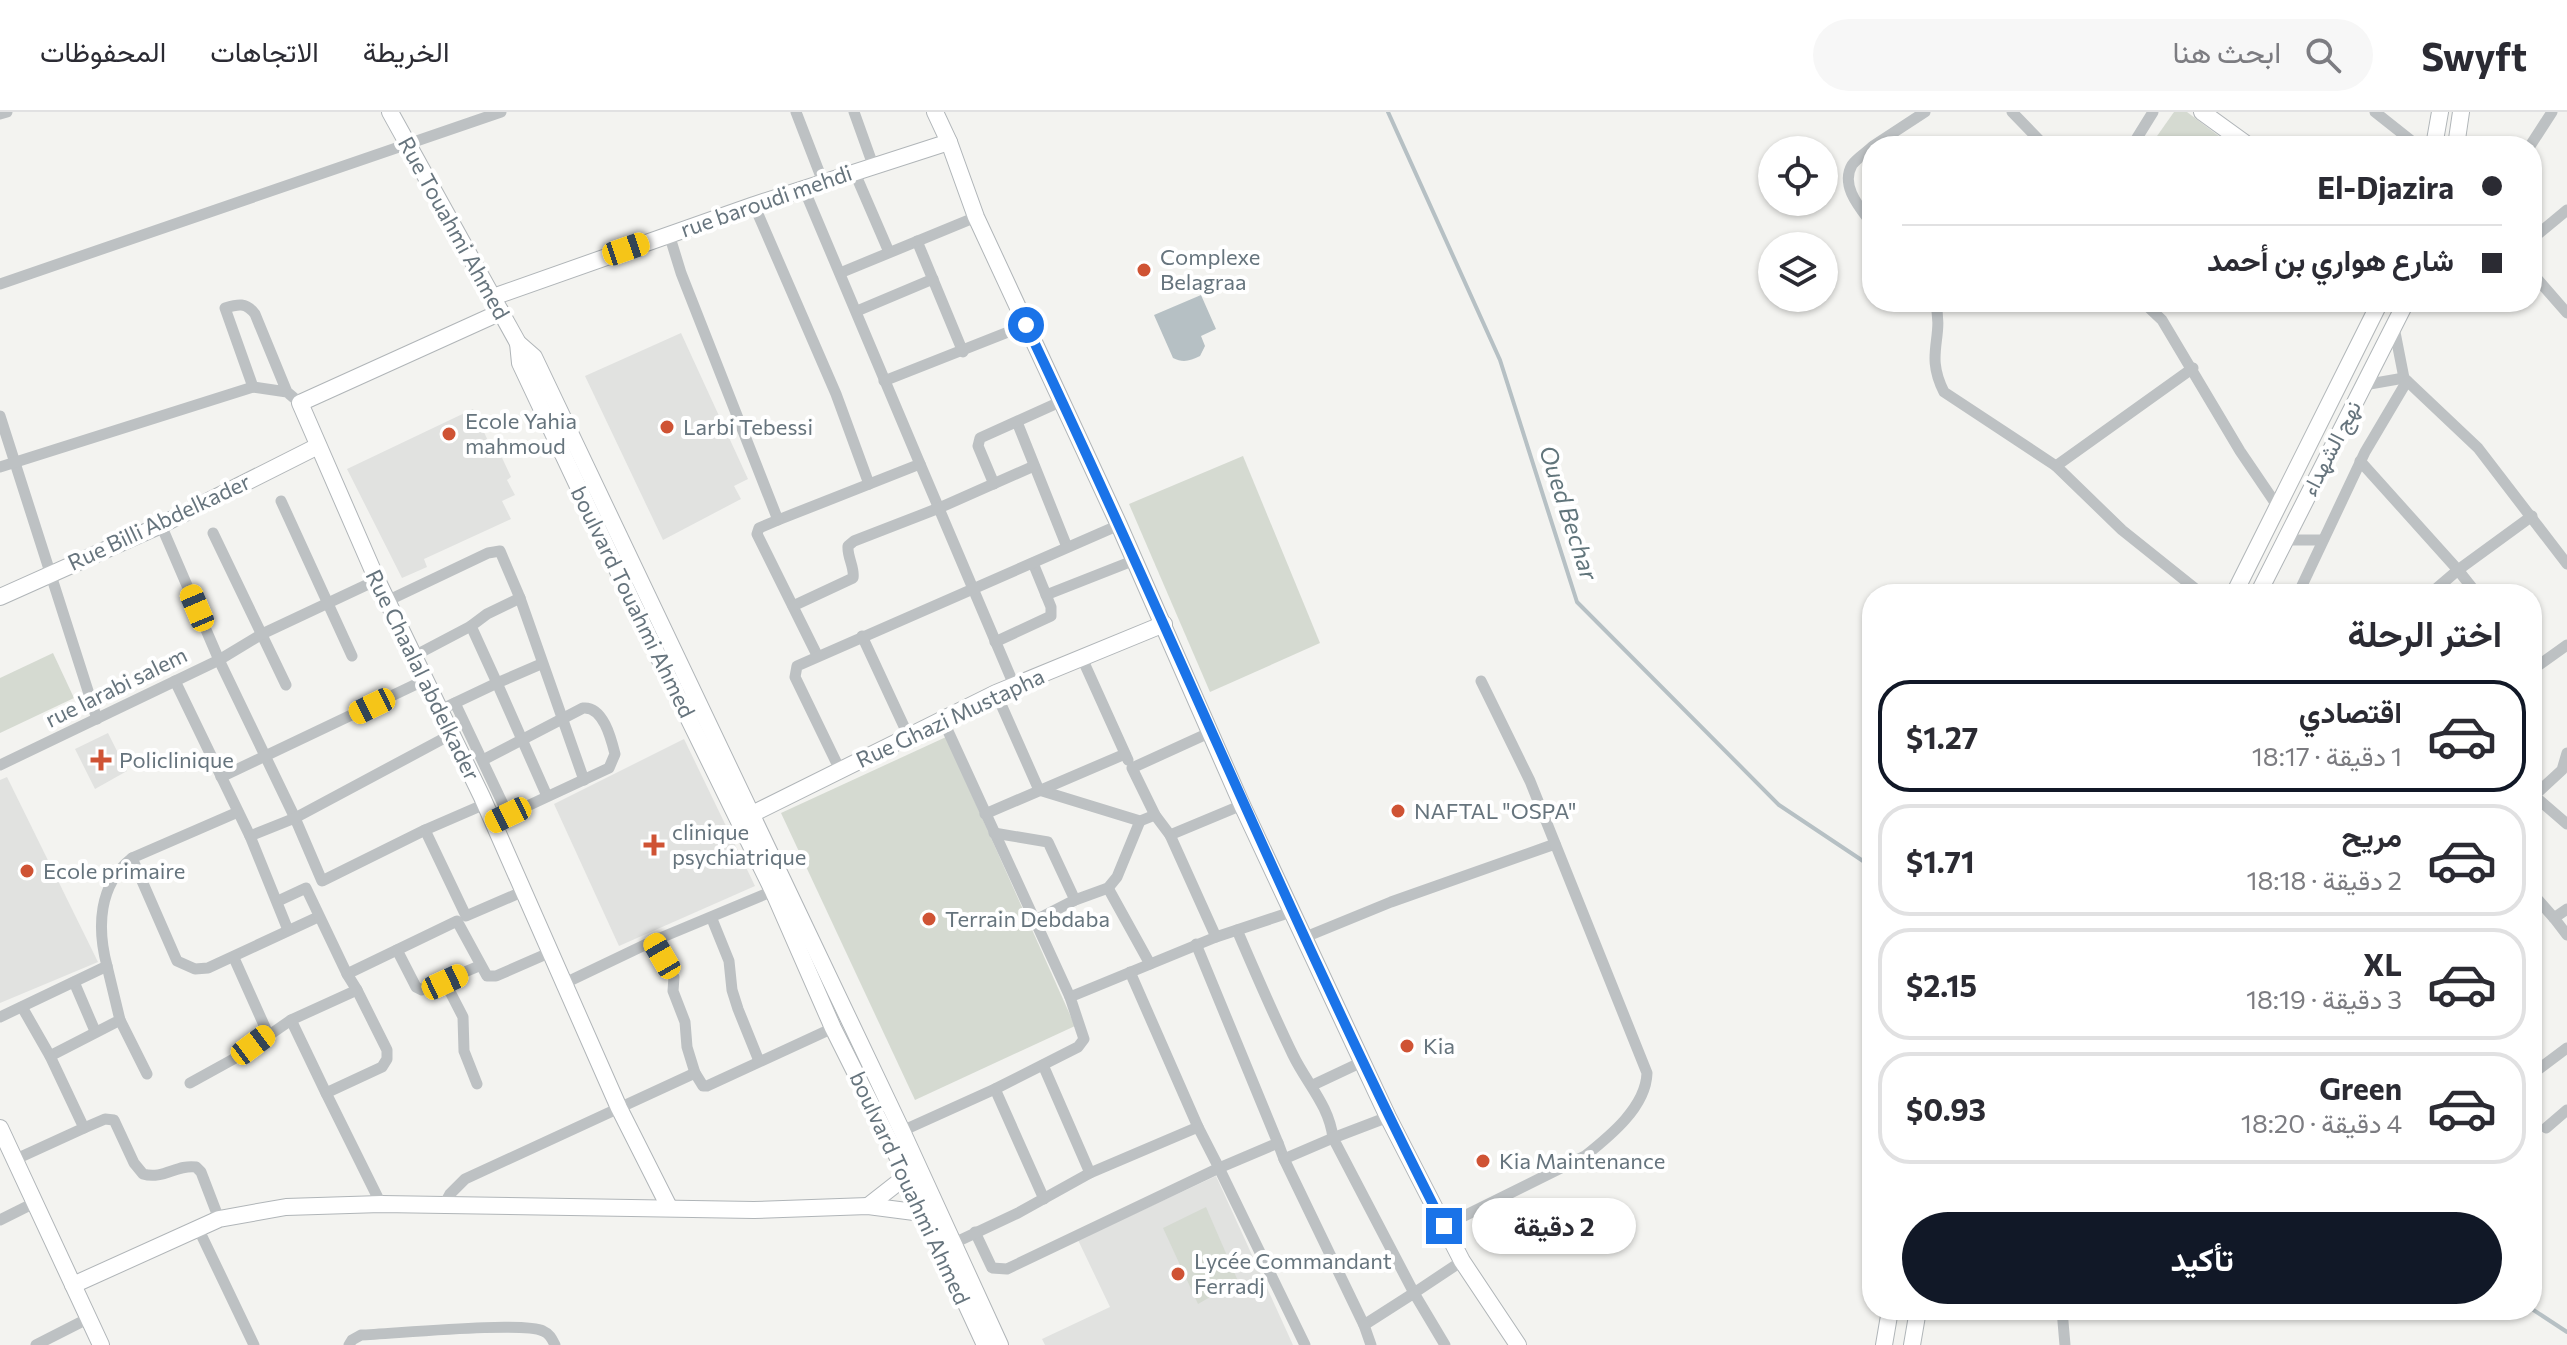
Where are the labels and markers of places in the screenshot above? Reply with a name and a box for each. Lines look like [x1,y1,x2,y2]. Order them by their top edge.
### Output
place label: Complexe Belagraa [1160,243,1260,295]
marker: Complexe Belagraa [1135,261,1153,279]
place label: Ecole Yahia mahmoud [465,407,577,459]
place label: Larbi Tebessi [683,413,813,440]
marker: Larbi Tebessi [658,418,676,436]
marker: Ecole Yahia mahmoud [440,425,458,443]
place label: Policlinique [119,746,234,773]
marker: Policlinique [90,749,112,771]
place label: NAFTAL "OSPA" [1414,797,1576,824]
marker: NAFTAL "OSPA" [1389,802,1407,820]
place label: clinique psychiatrique [672,818,806,870]
marker: clinique psychiatrique [643,834,665,856]
place label: Ecole primaire [43,857,185,884]
marker: Ecole primaire [18,862,36,880]
place label: Terrain Debdaba [945,905,1110,932]
marker: Terrain Debdaba [920,910,938,928]
place label: Kia [1423,1032,1455,1059]
marker: Kia [1398,1037,1416,1055]
place label: Kia Maintenance [1499,1147,1665,1174]
marker: Kia Maintenance [1474,1152,1492,1170]
place label: Lycée Commandant Ferradj [1194,1247,1392,1299]
marker: Lycée Commandant Ferradj [1169,1265,1187,1283]

